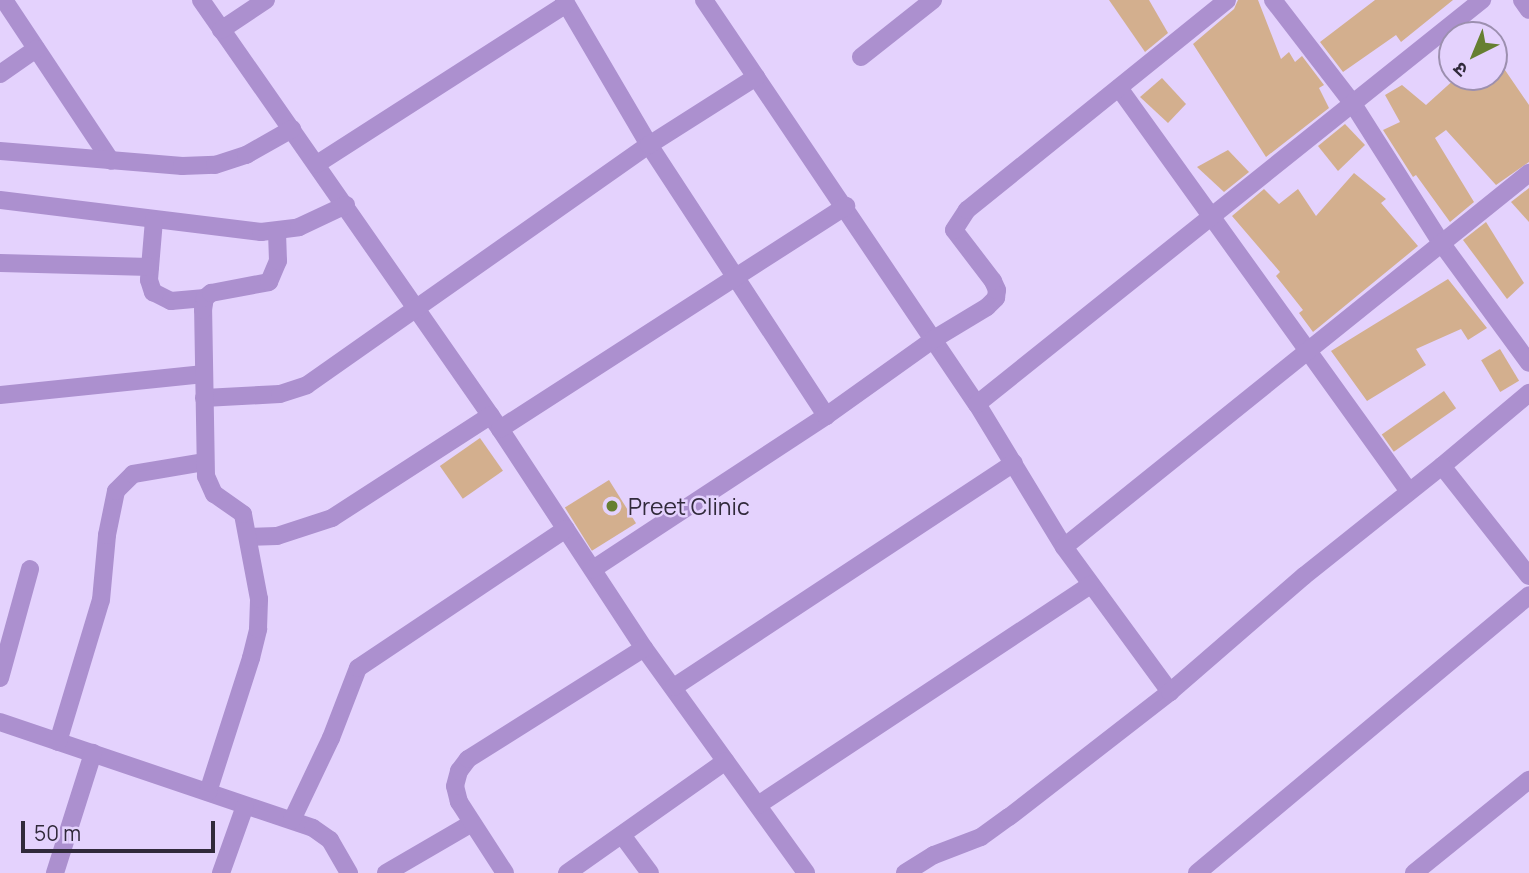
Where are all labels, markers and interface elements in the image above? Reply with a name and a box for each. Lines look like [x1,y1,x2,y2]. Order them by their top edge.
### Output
north arrow [1438,21,1508,91]
text: उ [1447,57,1473,83]
place label: Preet Clinic [628,492,750,520]
marker: Preet Clinic [602,496,622,516]
scale bar [24,806,219,850]
text: 50 m [34,819,81,847]

